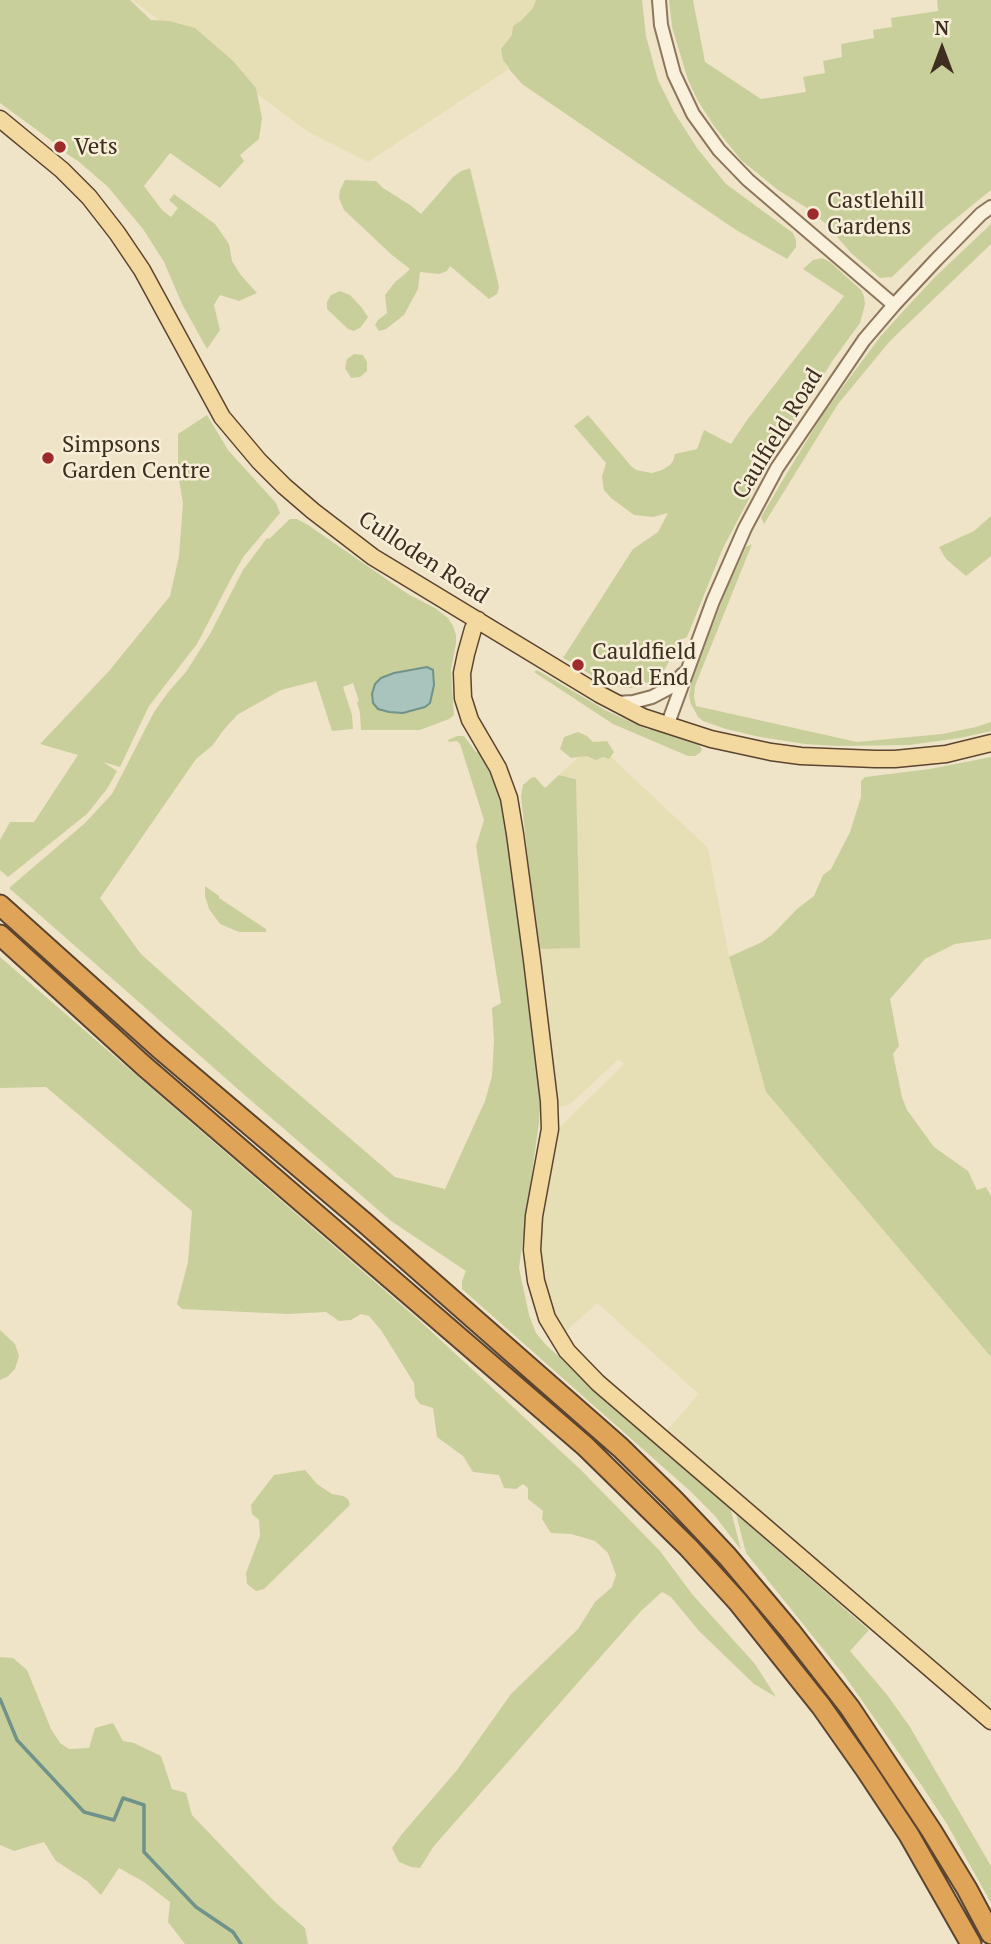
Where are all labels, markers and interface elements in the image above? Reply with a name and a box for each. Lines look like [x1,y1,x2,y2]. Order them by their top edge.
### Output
north arrow [907,14,977,84]
text: N [935,15,949,40]
place label: Vets [74,133,118,161]
marker: Vets [52,139,68,155]
place label: Castlehill Gardens [827,187,925,241]
marker: Castlehill Gardens [805,206,821,222]
street label: Caulfield Road [727,364,829,504]
place label: Simpsons Garden Centre [62,431,210,485]
marker: Simpsons Garden Centre [40,450,56,466]
street label: Culloden Road [353,506,493,610]
place label: Cauldfield Road End [592,638,696,692]
marker: Cauldfield Road End [570,657,586,673]

